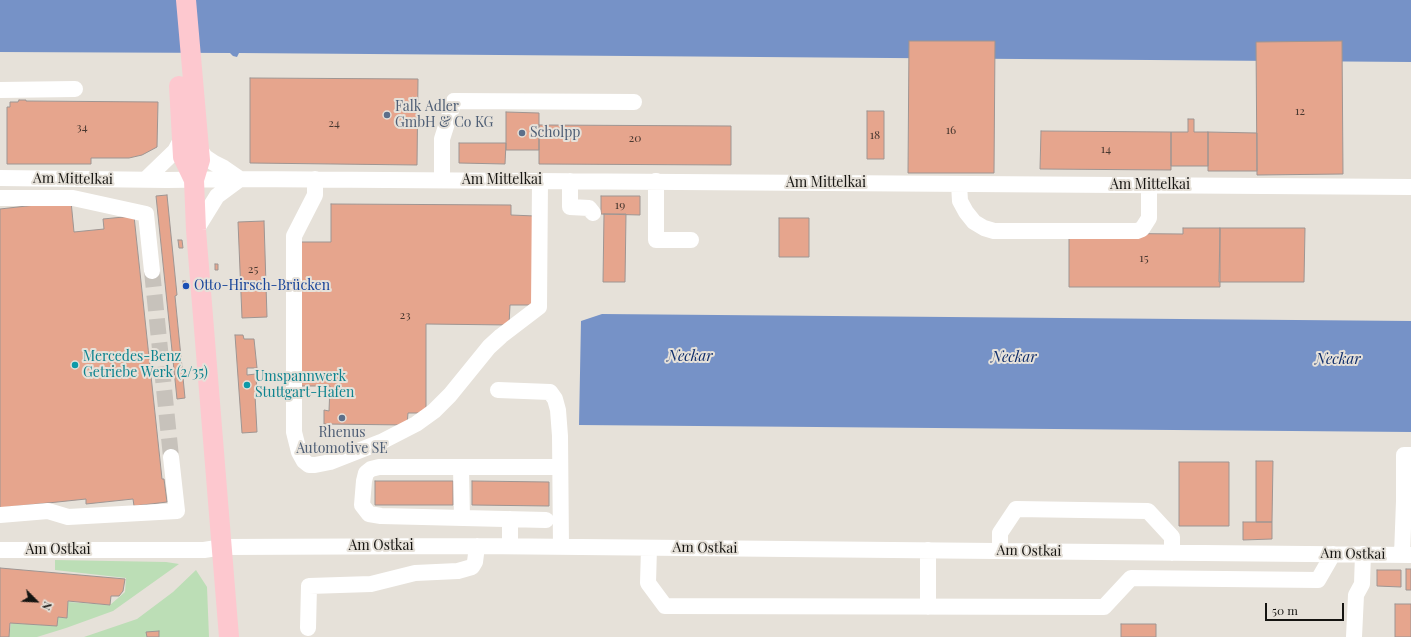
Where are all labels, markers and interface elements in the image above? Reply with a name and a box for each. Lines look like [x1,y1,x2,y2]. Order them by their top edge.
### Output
place label: Falk Adler GmbH & Co KG [395,99,493,132]
house number: 12 [1295,104,1305,118]
marker: Falk Adler GmbH & Co KG [382,110,392,120]
house number: 24 [328,116,340,130]
house number: 34 [76,120,88,134]
house number: 16 [946,123,956,137]
place label: Scholpp [530,125,580,141]
marker: Scholpp [517,128,527,138]
house number: 18 [870,128,880,142]
house number: 20 [629,131,641,145]
house number: 14 [1101,142,1111,156]
street label: Am Mittelkai [33,170,113,188]
street label: Am Mittelkai [462,172,542,188]
street label: Am Mittelkai [786,175,866,191]
street label: Am Mittelkai [1110,177,1190,193]
house number: 19 [615,198,625,212]
house number: 15 [1139,251,1149,265]
house number: 25 [248,262,258,276]
place label: Otto-Hirsch-Brücken [194,278,330,294]
marker: Otto-Hirsch-Brücken [181,281,191,291]
house number: 23 [399,308,411,322]
water label: Neckar [667,347,713,365]
water label: Neckar [991,348,1037,366]
place label: Mercedes-Benz Getriebe Werk (2/35) [83,349,208,382]
water label: Neckar [1315,350,1361,368]
marker: Mercedes-Benz Getriebe Werk (2/35) [70,360,80,370]
place label: Umspannwerk Stuttgart-Hafen [255,369,354,402]
marker: Umspannwerk Stuttgart-Hafen [242,380,252,390]
marker: Rhenus Automotive SE [337,413,347,423]
place label: Rhenus Automotive SE [296,425,388,458]
street label: Am Ostkai [349,538,413,554]
street label: Am Ostkai [672,539,738,557]
street label: Am Ostkai [26,542,90,558]
street label: Am Ostkai [996,542,1062,560]
street label: Am Ostkai [1320,545,1386,563]
north arrow [16,581,56,621]
scale bar [1267,595,1346,621]
text: N [39,599,56,613]
text: 50 m [1272,602,1298,618]

